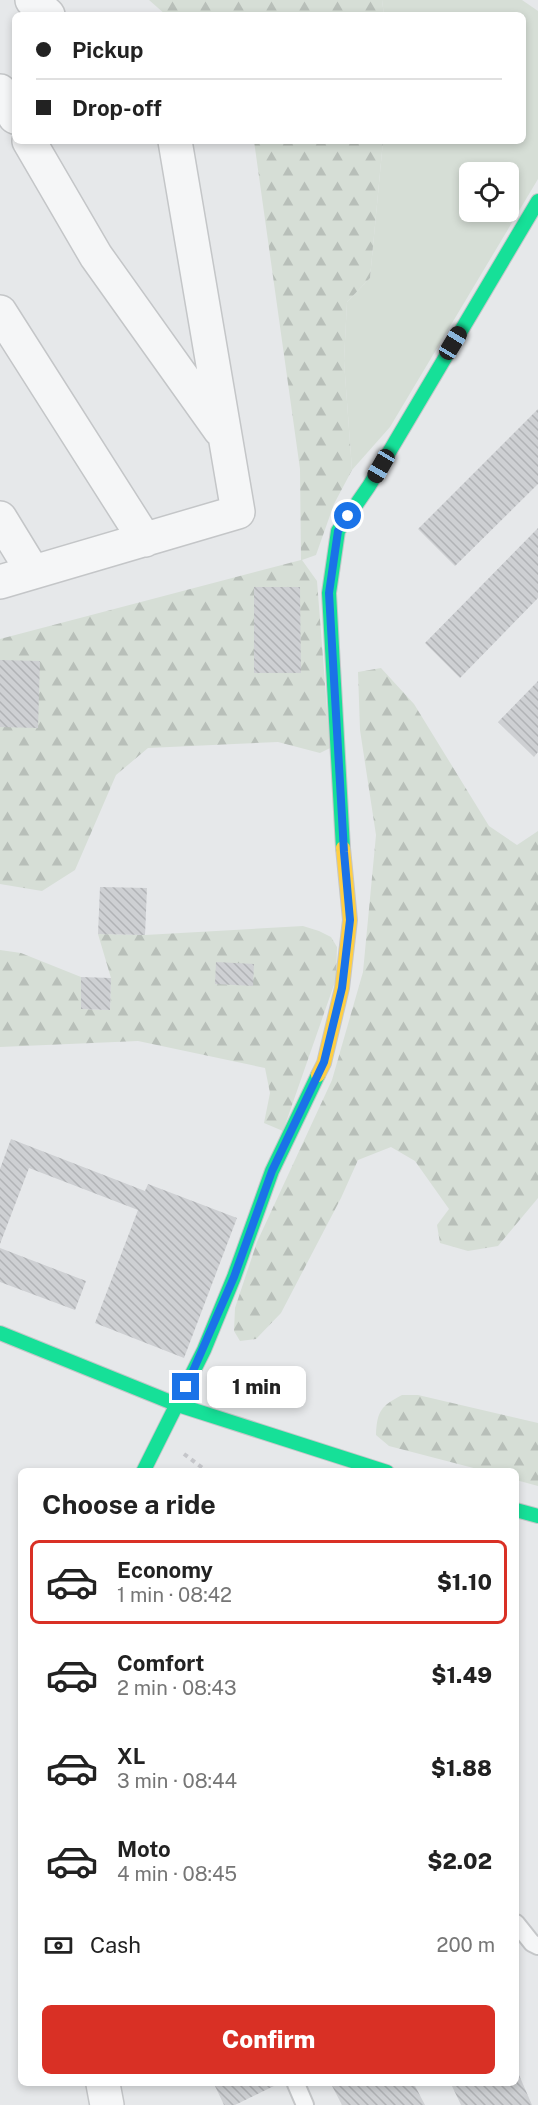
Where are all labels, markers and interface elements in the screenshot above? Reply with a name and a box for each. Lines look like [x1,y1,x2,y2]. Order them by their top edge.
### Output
text: Pickup [72,37,143,63]
text: Drop-off [72,95,162,121]
map controls [459,162,519,222]
button: locate [459,162,519,222]
car [436,323,470,363]
car [364,446,398,486]
route start [334,502,361,529]
callout: 1 min [207,1366,306,1408]
route end [172,1373,199,1400]
text: 1 min [232,1375,281,1399]
text: Choose a ride [42,1488,216,1520]
icon: car [45,1555,99,1609]
text: Economy [117,1557,213,1583]
text: $1.10 [437,1569,492,1595]
text: 1 min · 08:42 [117,1583,232,1607]
icon: car [45,1648,99,1702]
text: Comfort [117,1650,204,1676]
text: $1.49 [431,1662,492,1688]
text: 2 min · 08:43 [117,1676,237,1700]
icon: car [45,1741,99,1795]
text: XL [117,1743,145,1769]
text: $1.88 [431,1755,492,1781]
text: 3 min · 08:44 [117,1769,237,1793]
icon: car [45,1834,99,1888]
text: Moto [117,1836,171,1862]
text: $2.02 [427,1848,492,1874]
text: 4 min · 08:45 [117,1862,237,1886]
icon: cash [42,1929,75,1962]
text: Cash [90,1932,141,1958]
text: 200 m [437,1933,495,1957]
button: Confirm [42,2005,495,2074]

